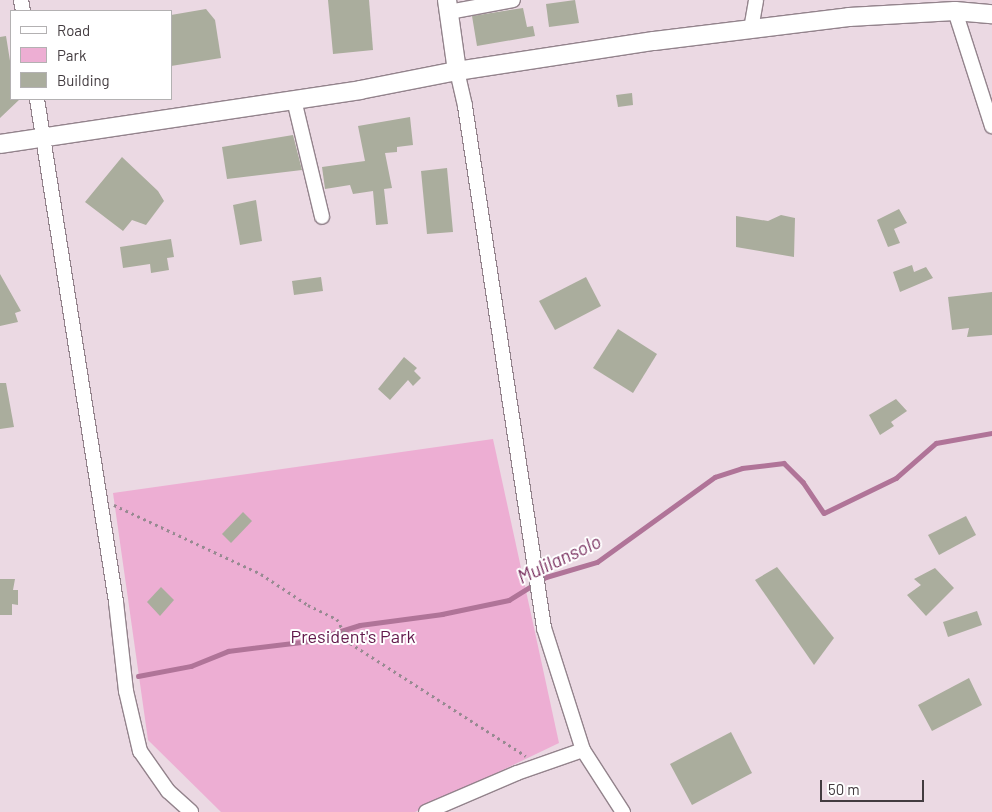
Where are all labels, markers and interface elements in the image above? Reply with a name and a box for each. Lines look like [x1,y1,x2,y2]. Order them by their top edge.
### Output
legend [10,10,172,100]
text: Road [57,21,90,39]
text: Park [57,46,86,64]
text: Building [57,71,110,89]
water label: Mulilansolo [514,530,604,588]
park label: President's Park [291,625,415,647]
scale bar [822,770,926,802]
text: 50 m [828,780,860,798]

